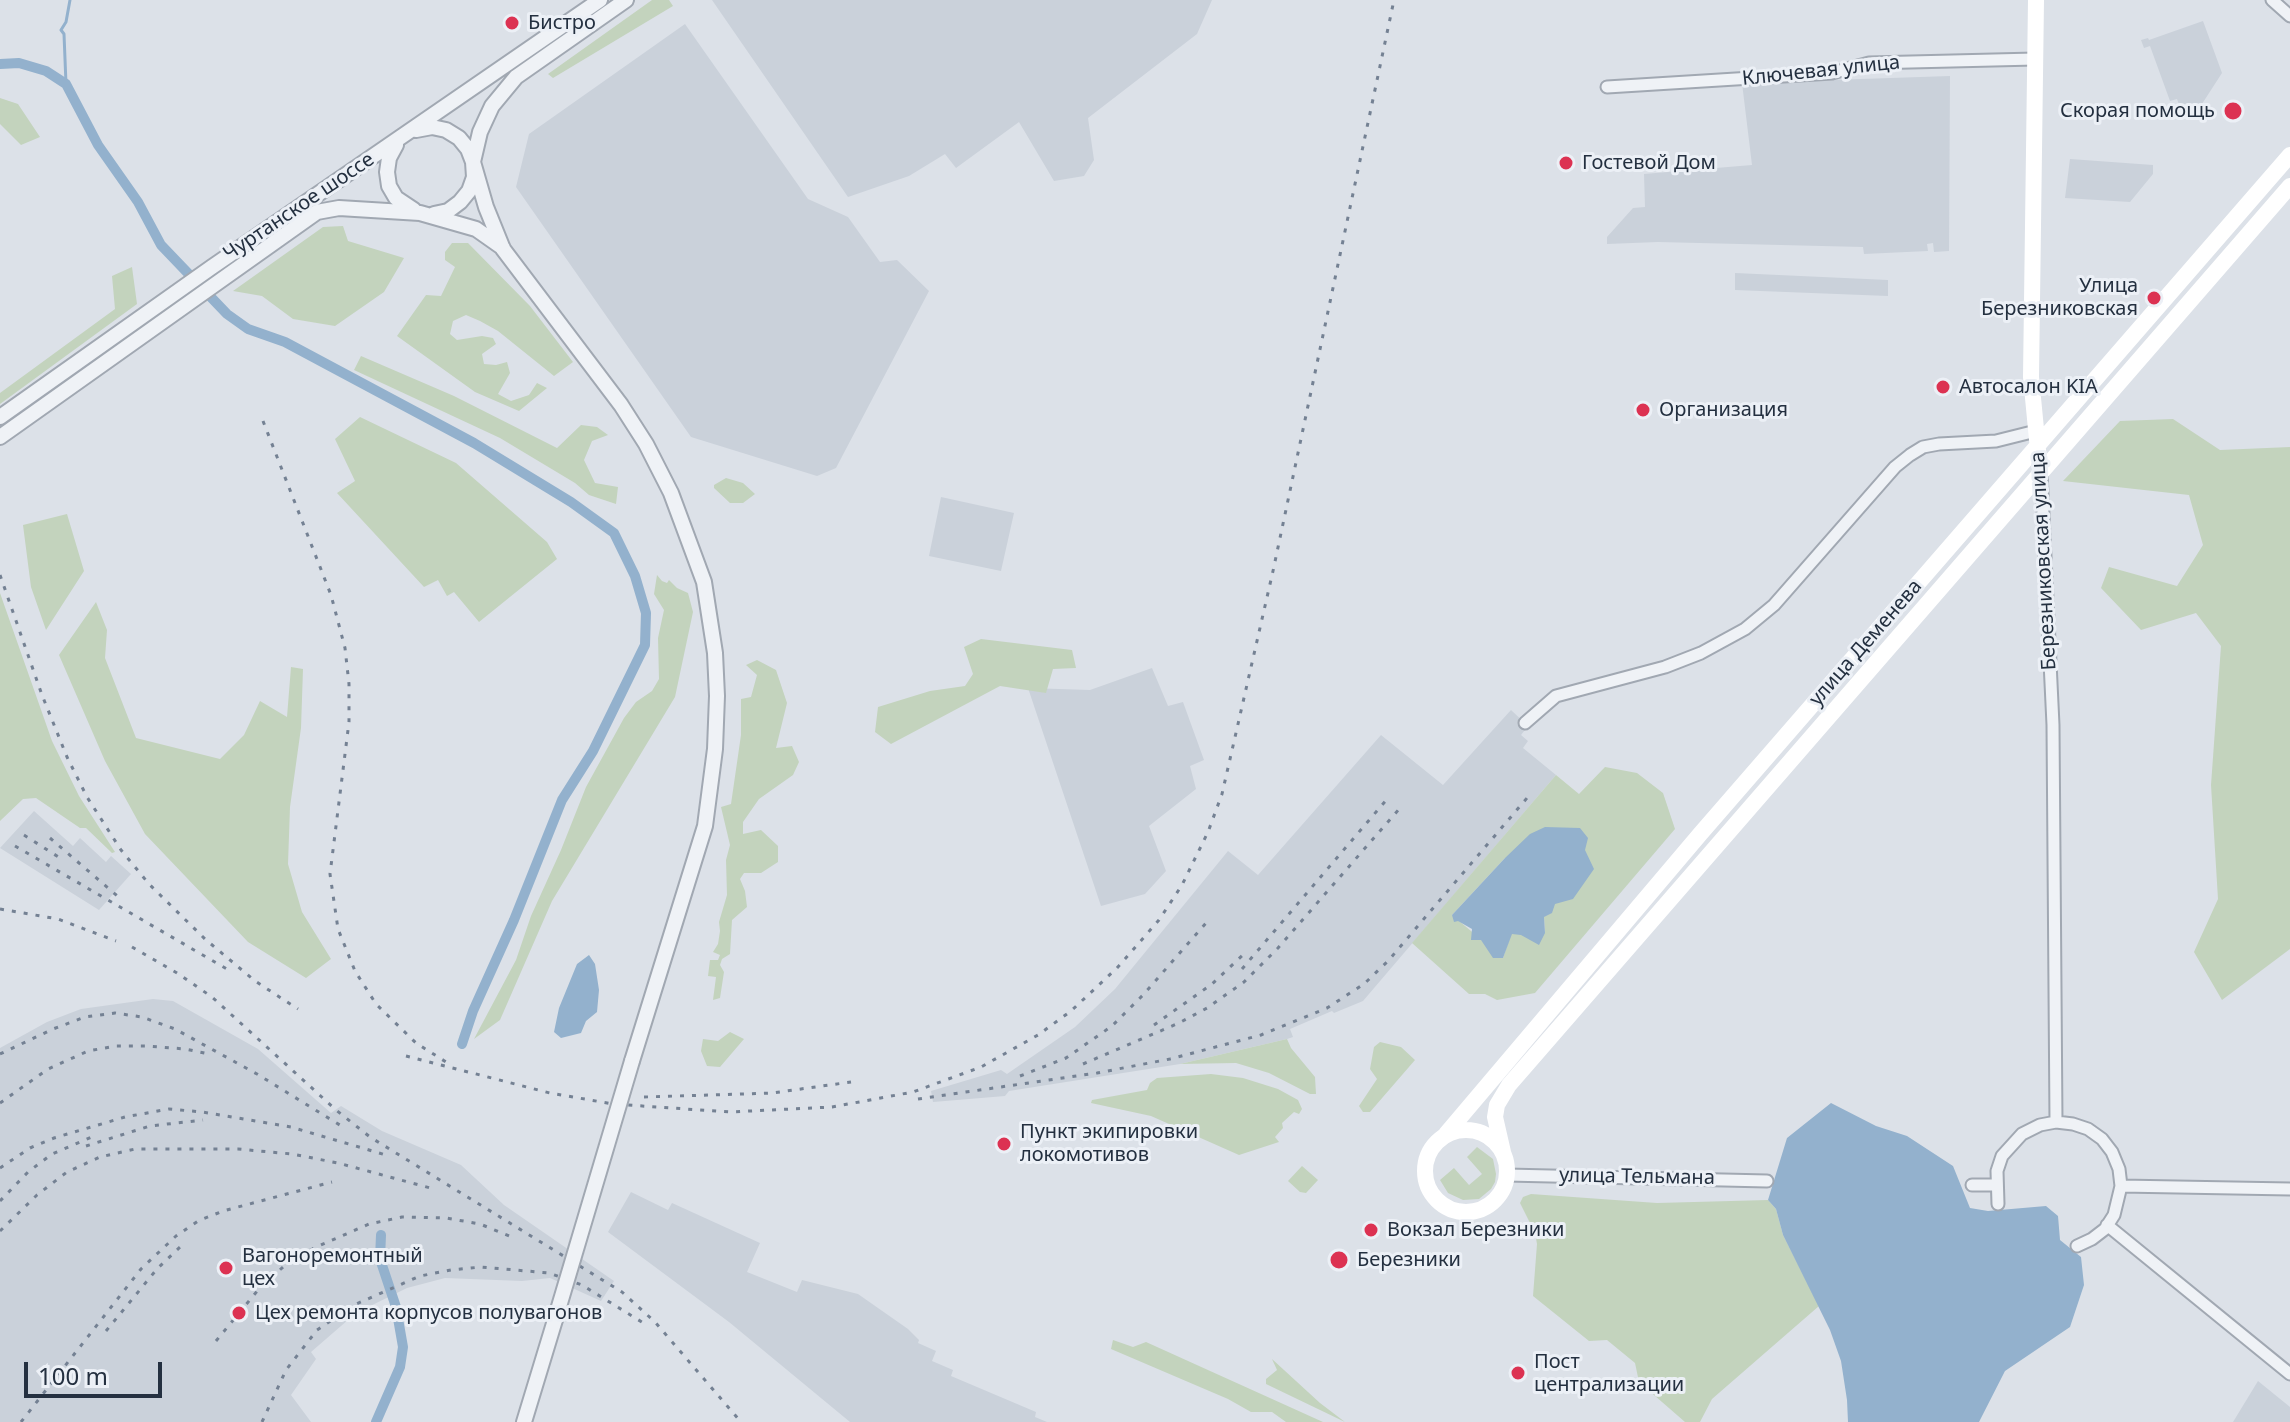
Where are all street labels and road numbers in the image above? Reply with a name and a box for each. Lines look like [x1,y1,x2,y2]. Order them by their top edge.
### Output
street label: Ключевая улица [1741,51,1901,91]
street label: Чуртанское шоссе [219,148,379,266]
street label: Березниковская улица [2026,451,2062,671]
street label: улица Деменева [1805,575,1927,711]
street label: улица Тельмана [1559,1164,1715,1190]

